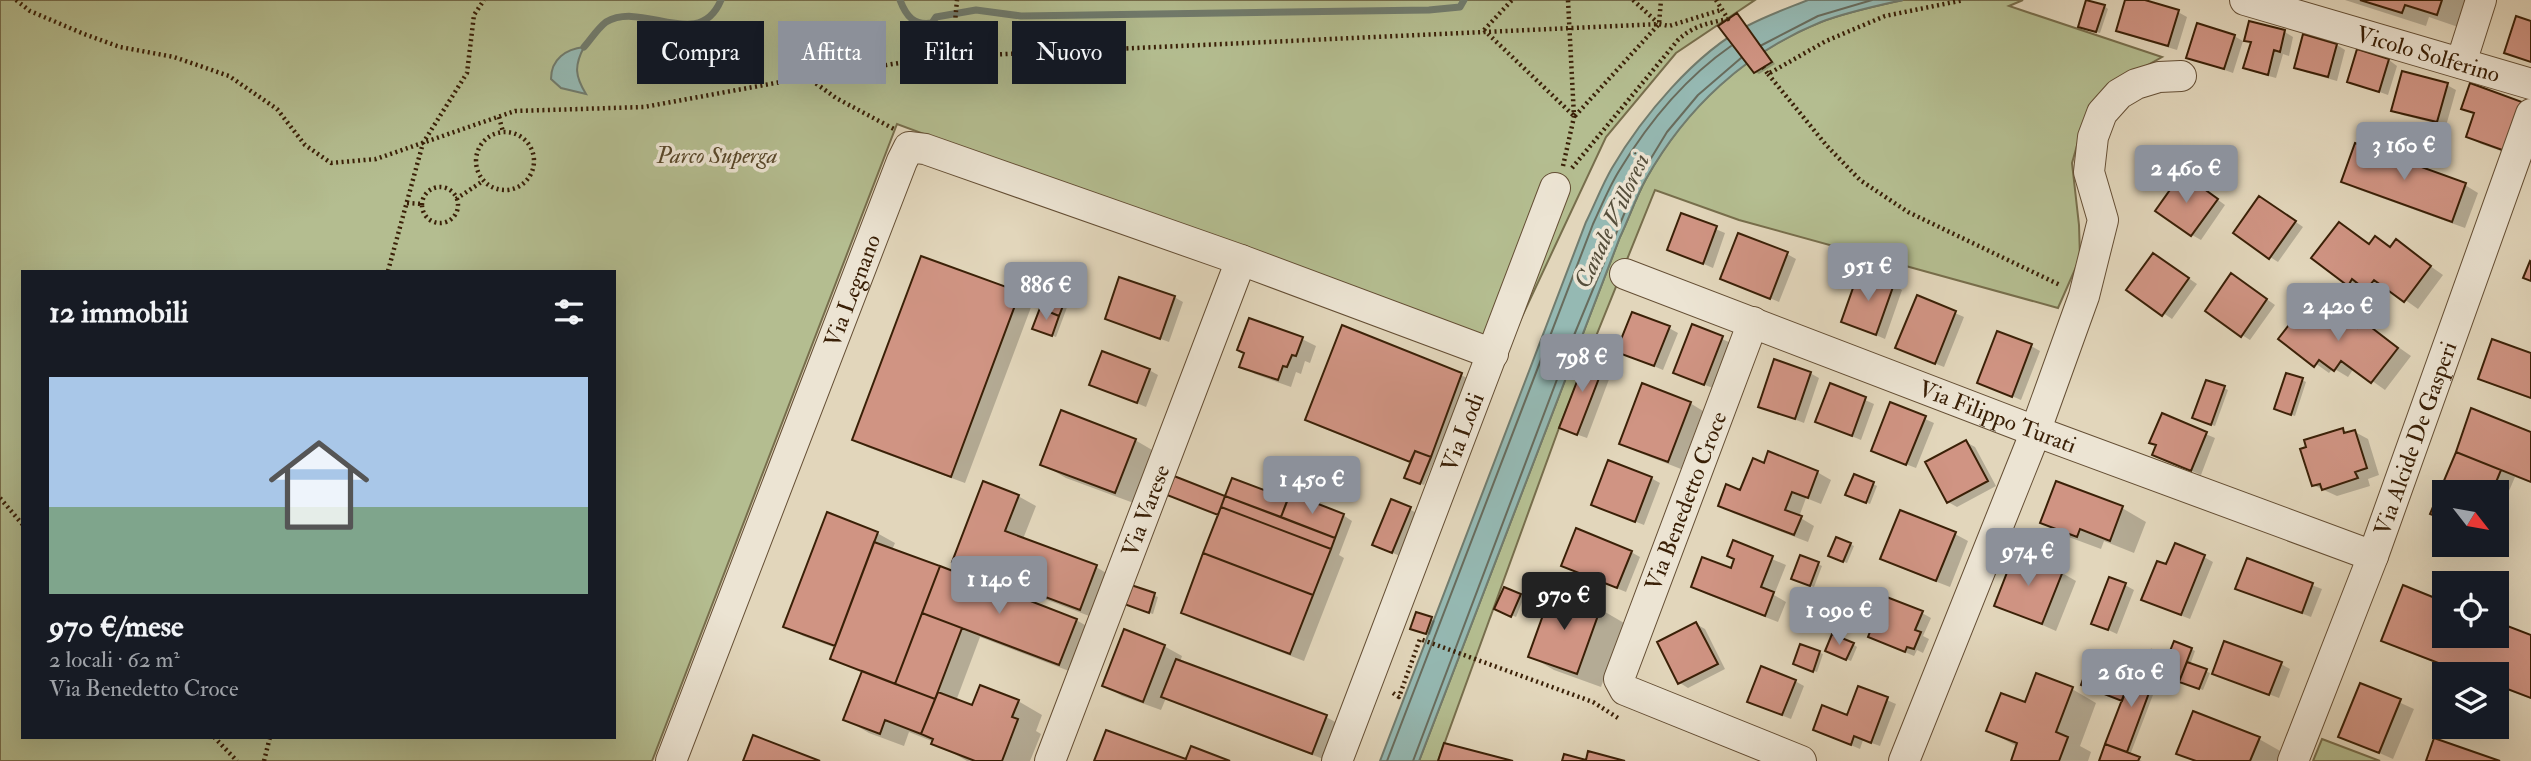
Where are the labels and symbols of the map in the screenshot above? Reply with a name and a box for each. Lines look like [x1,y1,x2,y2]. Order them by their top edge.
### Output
street label: Vicolo Solferino [2353,19,2504,89]
pin: 3 160 € [2339,122,2469,182]
park label: Parco Superga [656,141,778,170]
pin: 2 460 € [2121,146,2251,205]
water label: Canale Villoresi [1567,148,1657,293]
street label: Via Legnano [817,230,887,351]
pin: 951 € [1819,244,1917,303]
pin: 886 € [997,262,1095,322]
pin: 2 420 € [2273,284,2403,343]
pin: 798 € [1533,334,1631,394]
street label: Via Alcide De Gasperi [2367,337,2463,539]
street label: Via Filippo Turati [1915,373,2081,460]
street label: Via Lodi [1434,389,1490,475]
street label: Via Benedetto Croce [1639,407,1734,595]
pin: 1 450 € [1247,456,1377,516]
street label: Via Varese [1115,460,1176,561]
north arrow [2432,480,2510,556]
pin: 974 € [1979,528,2077,588]
pin: 1 140 € [934,556,1064,616]
pin: 970 € [1515,572,1613,632]
pin: 1 090 € [1774,588,1904,647]
pin: 2 610 € [2066,650,2196,709]

